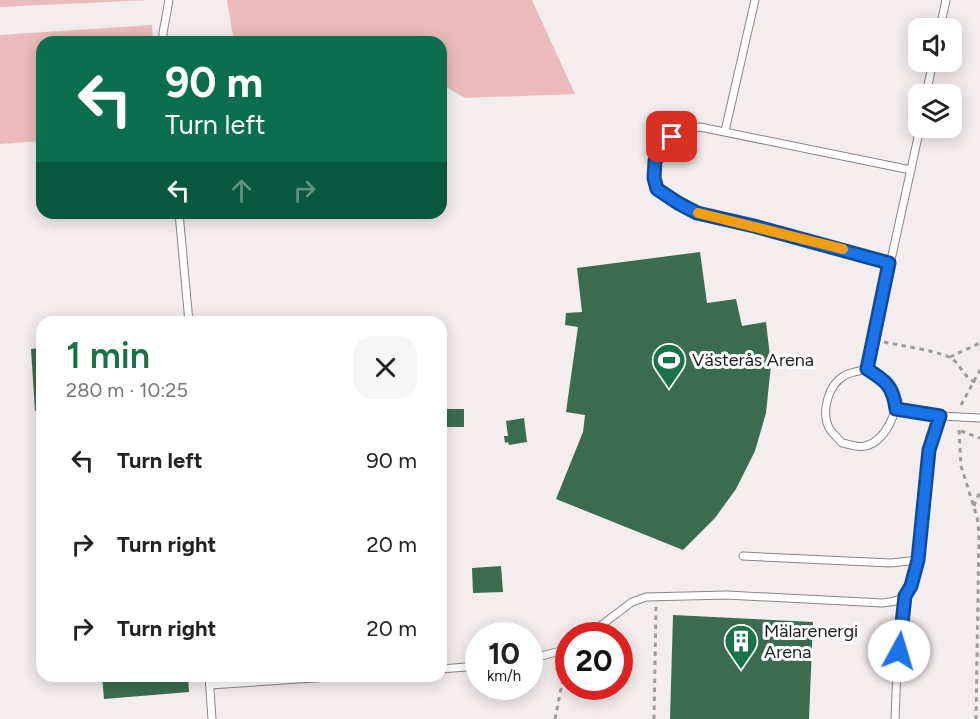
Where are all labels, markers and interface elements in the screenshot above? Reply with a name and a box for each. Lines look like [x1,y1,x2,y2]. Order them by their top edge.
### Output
map controls [908,18,962,138]
button: sound [908,18,962,72]
text: 90 m [165,57,263,108]
icon: left [66,60,144,138]
button: layers [908,84,962,138]
text: Turn left [165,108,265,141]
pin [646,111,697,162]
icon: arrive [655,120,688,153]
icon: left [162,174,195,207]
icon: ahead [225,174,258,207]
icon: right [288,174,321,207]
text: 1 min [66,334,150,377]
button: close [354,336,417,399]
sports icon: Västerås Arena [651,342,687,389]
place label: Västerås Arena [692,349,814,371]
text: 280 m · 10:25 [66,378,188,402]
icon: left [66,444,99,477]
text: Turn left [117,447,203,474]
text: 90 m [366,447,417,474]
icon: right [66,528,99,561]
text: Turn right [117,531,216,558]
text: 20 m [366,531,417,558]
icon: right [66,612,99,645]
text: Turn right [117,615,216,642]
text: 20 m [366,615,417,642]
position arrow [867,619,931,683]
place label: Mälarenergi Arena [764,620,858,663]
speed limit sign: 20 [555,622,633,700]
building icon: Mälarenergi Arena [723,623,759,670]
text: 10 [488,635,520,672]
text: km/h [487,667,521,685]

